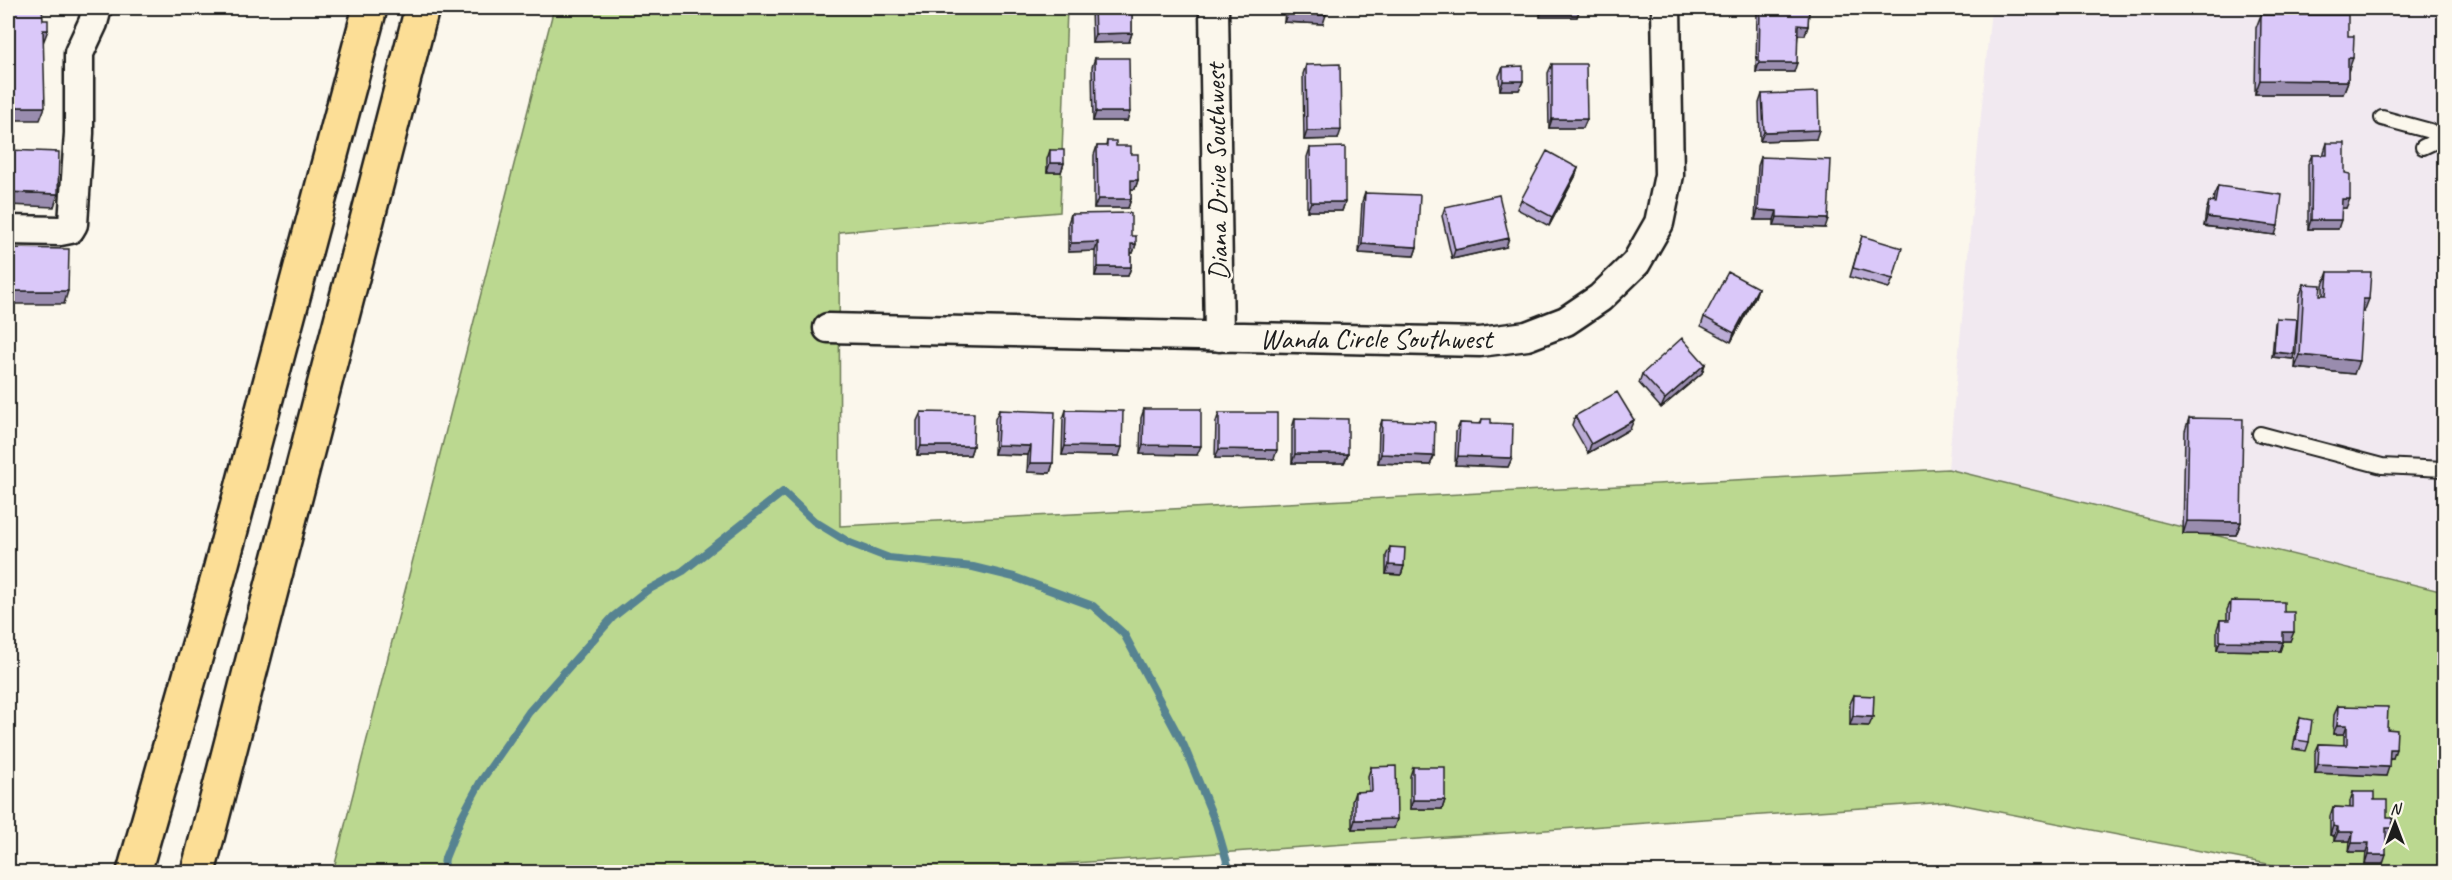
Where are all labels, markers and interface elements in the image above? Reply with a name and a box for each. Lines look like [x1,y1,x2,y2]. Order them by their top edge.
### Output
street label: Diana Drive Southwest [1197,60,1236,281]
street label: Wanda Circle Southwest [1260,321,1495,356]
north arrow [2365,793,2425,853]
text: N [2390,799,2403,819]

